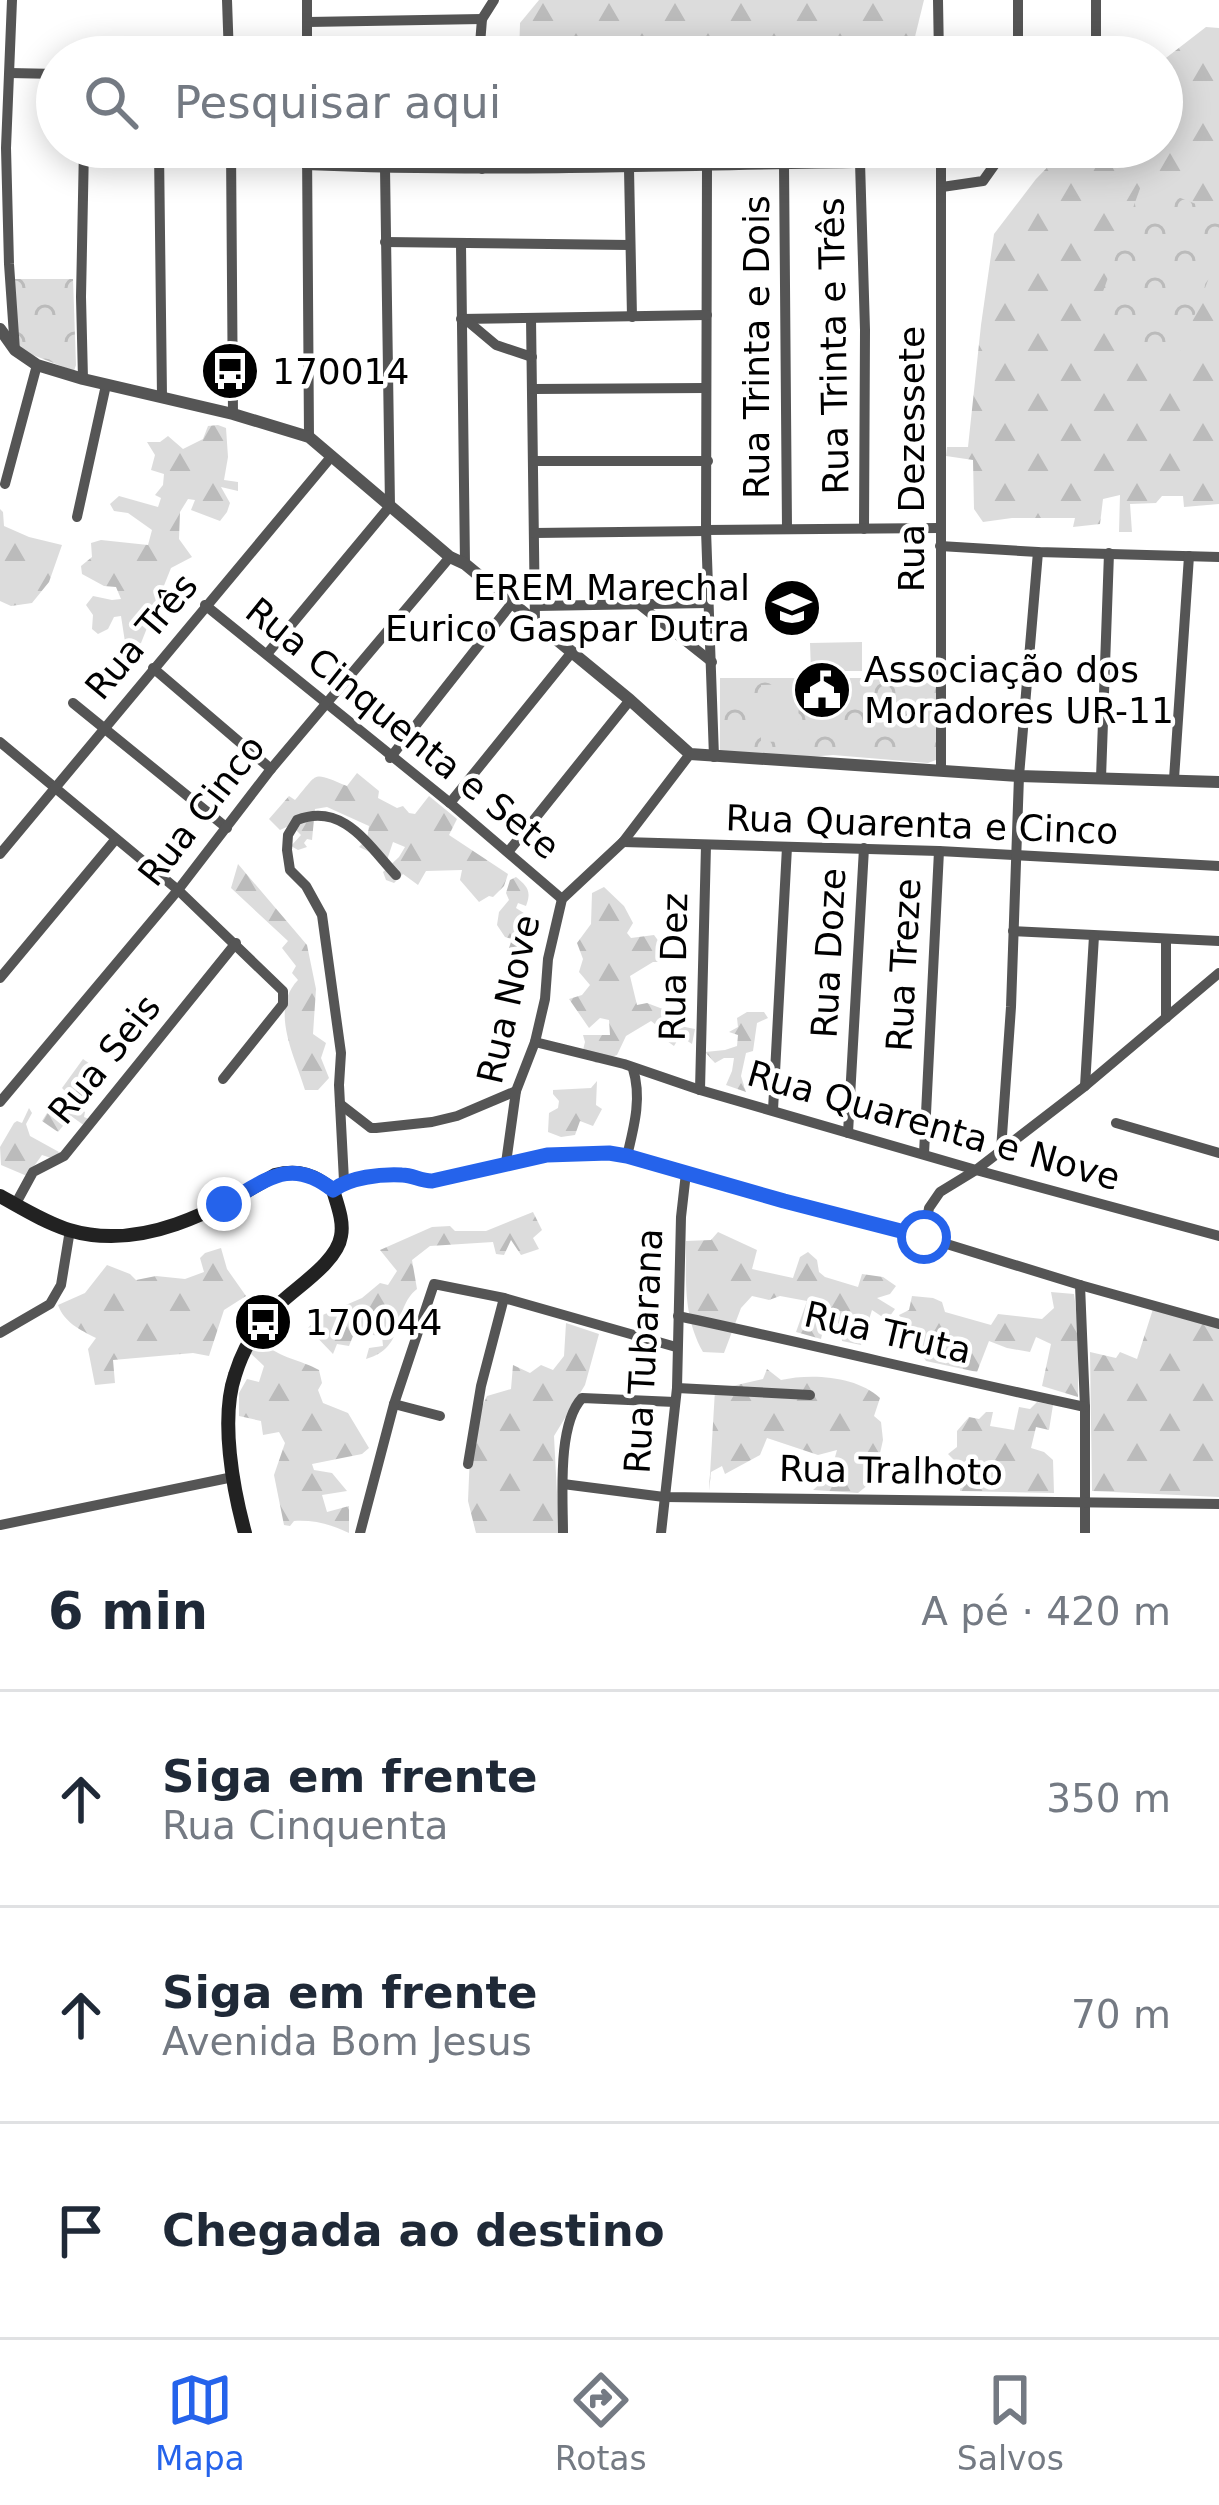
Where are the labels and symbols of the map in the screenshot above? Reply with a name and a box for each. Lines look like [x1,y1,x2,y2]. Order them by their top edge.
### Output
street label: Rua Trinta e Dois [736,195,777,499]
street label: Rua Trinta e Três [810,197,857,495]
street label: Rua Dezessete [891,326,932,592]
bus stop icon: 170014 [199,340,261,402]
place label: 170014 [272,351,409,392]
street label: Rua Três [77,565,206,707]
place label: EREM Marechal Eurico Gaspar Dutra [385,567,750,649]
school or university icon: EREM Marechal Eurico Gaspar Dutra [761,577,823,639]
street label: Rua Cinquenta e Sete [238,589,567,867]
place label: Associação dos Moradores UR-11 [864,649,1174,731]
public building icon: Associação dos Moradores UR-11 [791,659,853,721]
street label: Rua Cinco [130,727,273,894]
street label: Rua Quarenta e Cinco [725,797,1119,852]
street label: Rua Doze [804,867,853,1039]
street label: Rua Treze [878,877,929,1053]
street label: Rua Dez [652,892,695,1042]
street label: Rua Nove [469,911,548,1088]
street label: Rua Seis [40,987,169,1132]
street label: Rua Quarenta e Nove [743,1053,1125,1198]
route end [197,1177,251,1231]
route start [897,1210,951,1264]
street label: Rua Tubarana [617,1227,670,1475]
bus stop icon: 170044 [232,1291,294,1353]
street label: Rua Truta [800,1293,975,1372]
place label: 170044 [305,1302,442,1343]
street label: Rua Tralhoto [779,1448,1003,1493]

